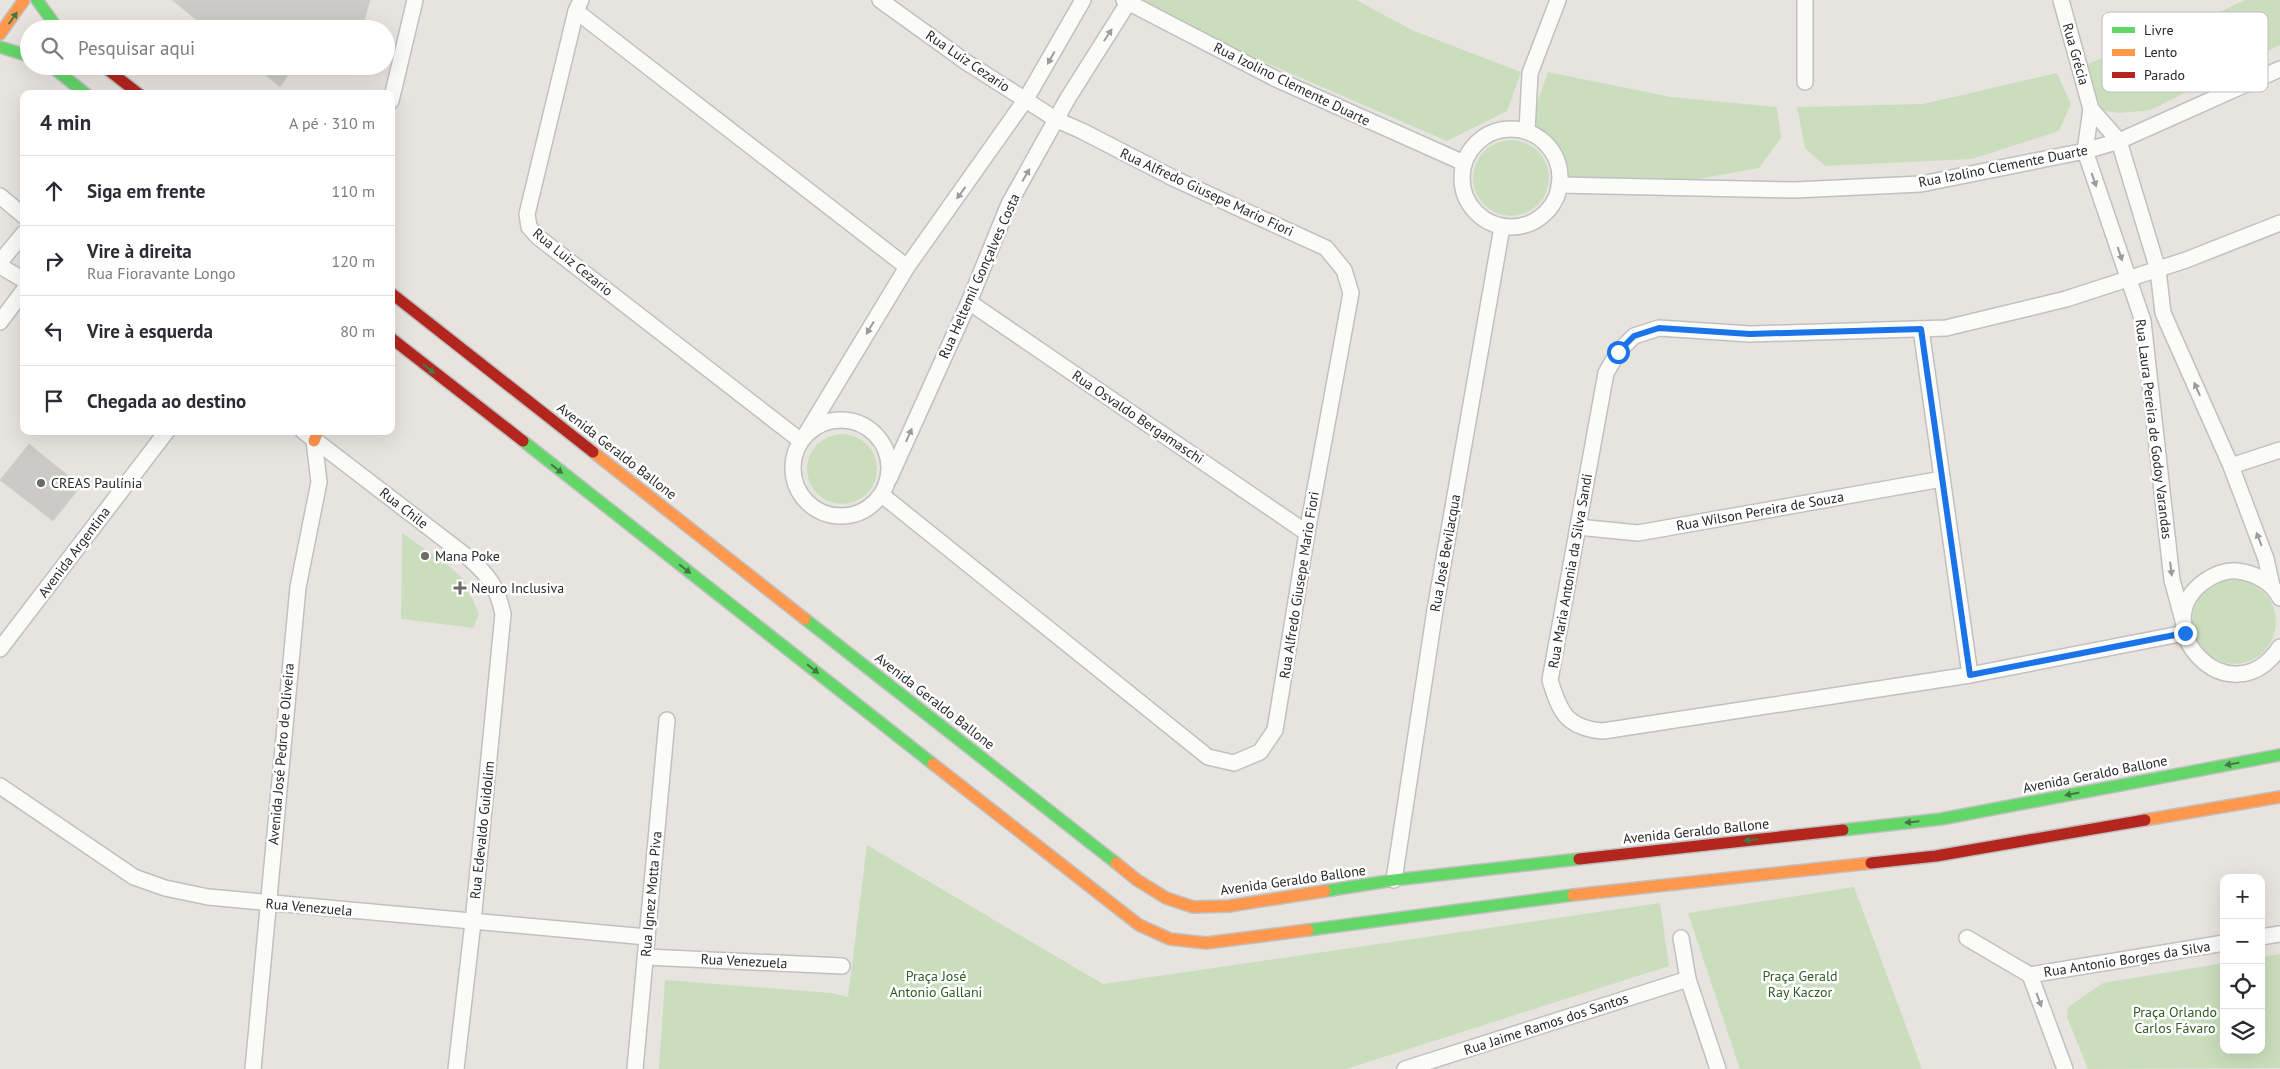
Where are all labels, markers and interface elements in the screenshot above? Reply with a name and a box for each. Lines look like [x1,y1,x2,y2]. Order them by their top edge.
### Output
one-way arrow [8,11,18,25]
legend [2102,12,2268,92]
search box [20,20,395,75]
street label: Rua Grécia [2059,21,2093,87]
text: Livre [2144,21,2174,39]
street label: Rua Luiz Cezario [922,26,1014,96]
one-way arrow [1103,28,1112,42]
icon: search [38,34,66,62]
text: Pesquisar aqui [78,36,195,60]
street label: Rua Izolino Clemente Duarte [1211,38,1373,130]
text: Lento [2144,43,2177,61]
one-way arrow [1047,51,1055,65]
text: Parado [2144,66,2185,84]
text: 4 min [40,109,91,136]
text: A pé · 310 m [289,113,375,133]
street label: Rua Izolino Clemente Duarte [1917,141,2089,191]
street label: Rua Alfredo Giusepe Mario Fiori [1117,144,1297,240]
one-way arrow [1021,168,1030,182]
one-way arrow [2091,172,2099,187]
icon: ahead [40,177,68,205]
text: Siga em frente [87,179,205,203]
text: 110 m [332,181,375,201]
one-way arrow [956,186,966,200]
street label: Rua Heltemil Gonçalves Costa [934,191,1024,361]
street label: Rua Luiz Cezario [529,224,617,300]
text: Vire à direita [87,239,192,263]
icon: right [40,247,68,275]
one-way arrow [2116,247,2124,262]
text: 120 m [332,251,375,271]
text: Rua Fioravante Longo [87,263,236,283]
icon: left [40,317,68,345]
street label: Rua Laura Pereira de Godoy Varandas [2132,318,2176,540]
text: Vire à esquerda [87,319,213,343]
text: 80 m [340,321,375,341]
one-way arrow [866,321,875,334]
route start [1607,341,1630,364]
one-way arrow [423,363,436,374]
street label: Rua Osvaldo Bergamaschi [1069,366,1207,468]
one-way arrow [2192,382,2200,396]
icon: arrive [40,387,68,415]
text: Chegada ao destino [87,389,246,413]
street label: Avenida Geraldo Ballone [554,399,680,503]
one-way arrow [905,428,913,442]
one-way arrow [551,463,564,474]
street label: Rua Maria Antonia da Silva Sandi [1544,472,1596,670]
place label: CREAS Paulínia [51,474,142,492]
marker: CREAS Paulínia [35,477,47,489]
street label: Rua Chile [376,483,432,533]
street label: Rua Wilson Pereira de Souza [1675,487,1845,535]
street label: Rua Alfredo Giusepe Mario Fiori [1275,490,1323,680]
street label: Rua José Bevilacqua [1426,493,1464,613]
street label: Avenida Argentina [34,503,114,601]
one-way arrow [2255,532,2262,547]
place label: Mana Poke [435,547,500,565]
marker: Mana Poke [419,550,431,562]
one-way arrow [2167,561,2175,577]
one-way arrow [678,564,692,574]
place label: Neuro Inclusiva [471,579,564,597]
marker: Neuro Inclusiva [453,581,467,595]
route end [2174,622,2197,645]
street label: Avenida Geraldo Ballone [872,649,998,753]
street label: Avenida José Pedro de Oliveira [264,662,298,846]
one-way arrow [806,664,819,675]
street label: Avenida Geraldo Ballone [2021,751,2169,797]
street label: Rua Edevaldo Guidolim [466,760,498,900]
one-way arrow [2224,760,2240,768]
one-way arrow [2064,790,2080,798]
street label: Avenida Geraldo Ballone [1622,814,1770,848]
one-way arrow [1904,818,1920,826]
street label: Rua Ignez Motta Piva [637,830,665,958]
one-way arrow [1743,836,1759,844]
street label: Avenida Geraldo Ballone [1219,861,1367,899]
map controls [2220,874,2265,1054]
button: + [2220,874,2265,919]
street label: Rua Venezuela [265,894,353,920]
button: − [2220,919,2265,964]
street label: Rua Antonio Borges da Silva [2042,937,2212,981]
street label: Rua Venezuela [700,950,788,972]
button: locate [2220,964,2265,1009]
park label: Praça José Antonio Gallani [890,967,982,1001]
park label: Praça Gerald Ray Kaczor [1762,967,1838,1001]
street label: Rua Jaime Ramos dos Santos [1462,989,1631,1059]
one-way arrow [2036,993,2043,1008]
park label: Praça Orlando Carlos Fávaro [2133,1003,2217,1037]
button: layers [2220,1009,2265,1054]

